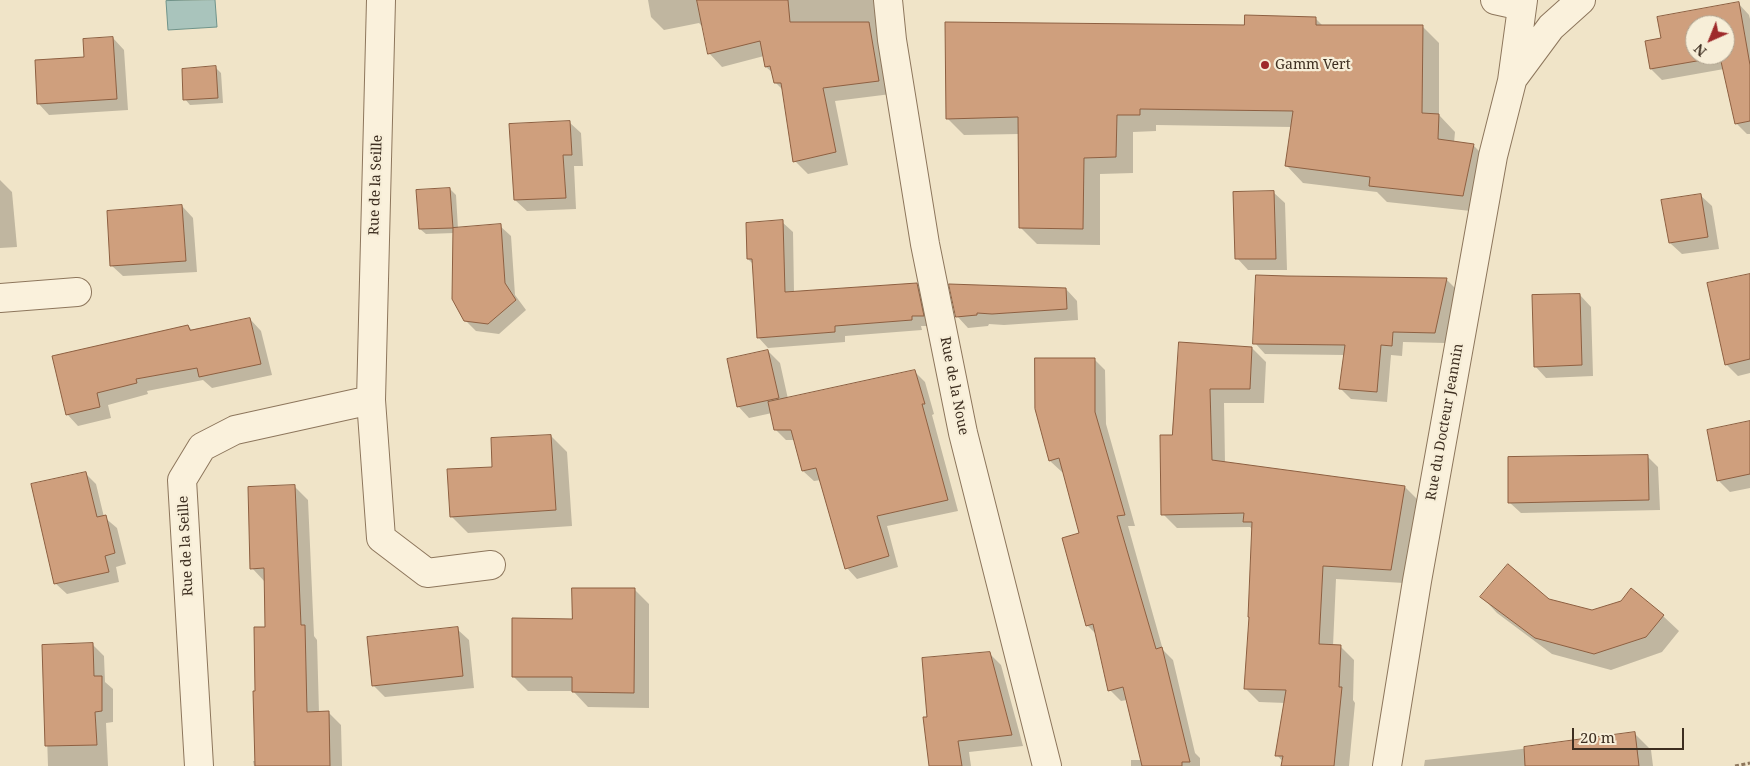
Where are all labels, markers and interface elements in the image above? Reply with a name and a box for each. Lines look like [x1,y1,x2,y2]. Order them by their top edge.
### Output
north arrow [1685,15,1735,65]
text: N [1689,40,1711,61]
place label: Gamm Vert [1275,57,1351,73]
marker: Gamm Vert [1259,59,1271,71]
street label: Rue de la Seille [366,134,386,236]
street label: Rue de la Noue [936,335,972,437]
street label: Rue du Docteur Jeannin [1423,342,1467,502]
street label: Rue de la Seille [175,495,197,597]
scale bar [1575,718,1688,750]
text: 20 m [1580,727,1615,747]

